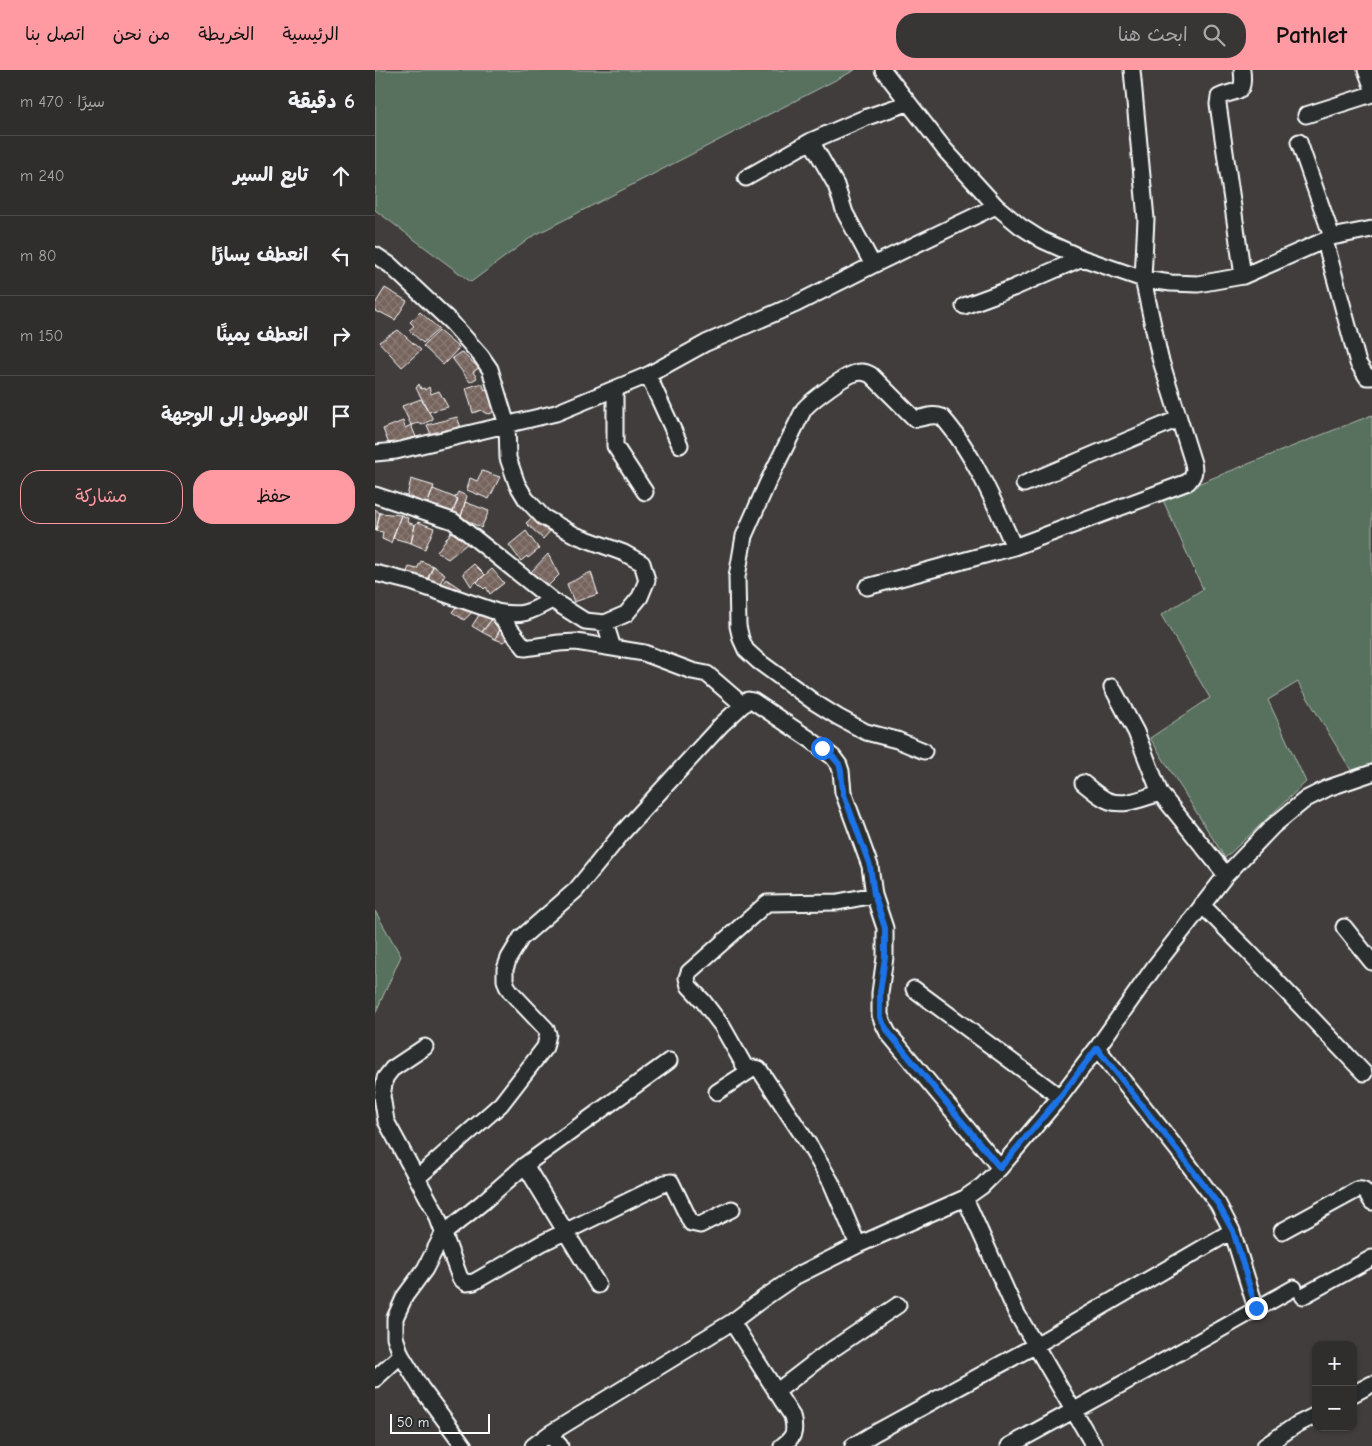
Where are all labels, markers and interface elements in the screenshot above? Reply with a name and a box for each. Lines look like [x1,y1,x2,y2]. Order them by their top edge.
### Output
search box [896,13,1246,58]
icon: search [1200,21,1228,49]
text: Pathlet [1276,21,1347,49]
text: اتصل بنا [25,24,85,45]
text: من نحن [113,24,170,45]
text: الخريطة [198,24,254,45]
text: الرئيسية [282,24,339,45]
text: ابحث هنا [1118,24,1188,46]
text: 6 دقيقة [288,89,355,113]
text: سيرًا · 470 m [20,93,105,111]
icon: ahead [327,162,355,190]
text: تابع السير [234,164,308,186]
text: 240 m [20,167,64,185]
icon: left [327,242,355,270]
text: انعطف يسارًا [211,244,308,266]
text: 80 m [20,247,57,265]
icon: right [327,322,355,350]
text: انعطف يمينًا [216,324,308,346]
text: 150 m [20,327,63,345]
icon: arrive [327,402,355,430]
text: الوصول إلى الوجهة [161,404,308,426]
button: مشاركة [20,470,183,524]
button: حفظ [193,470,355,524]
route start [811,737,834,760]
route end [1245,1297,1268,1320]
map controls [1312,1341,1357,1431]
button: + [1312,1341,1357,1386]
button: − [1312,1386,1357,1431]
scale bar [390,1411,490,1434]
text: 50 m [397,1414,429,1431]

